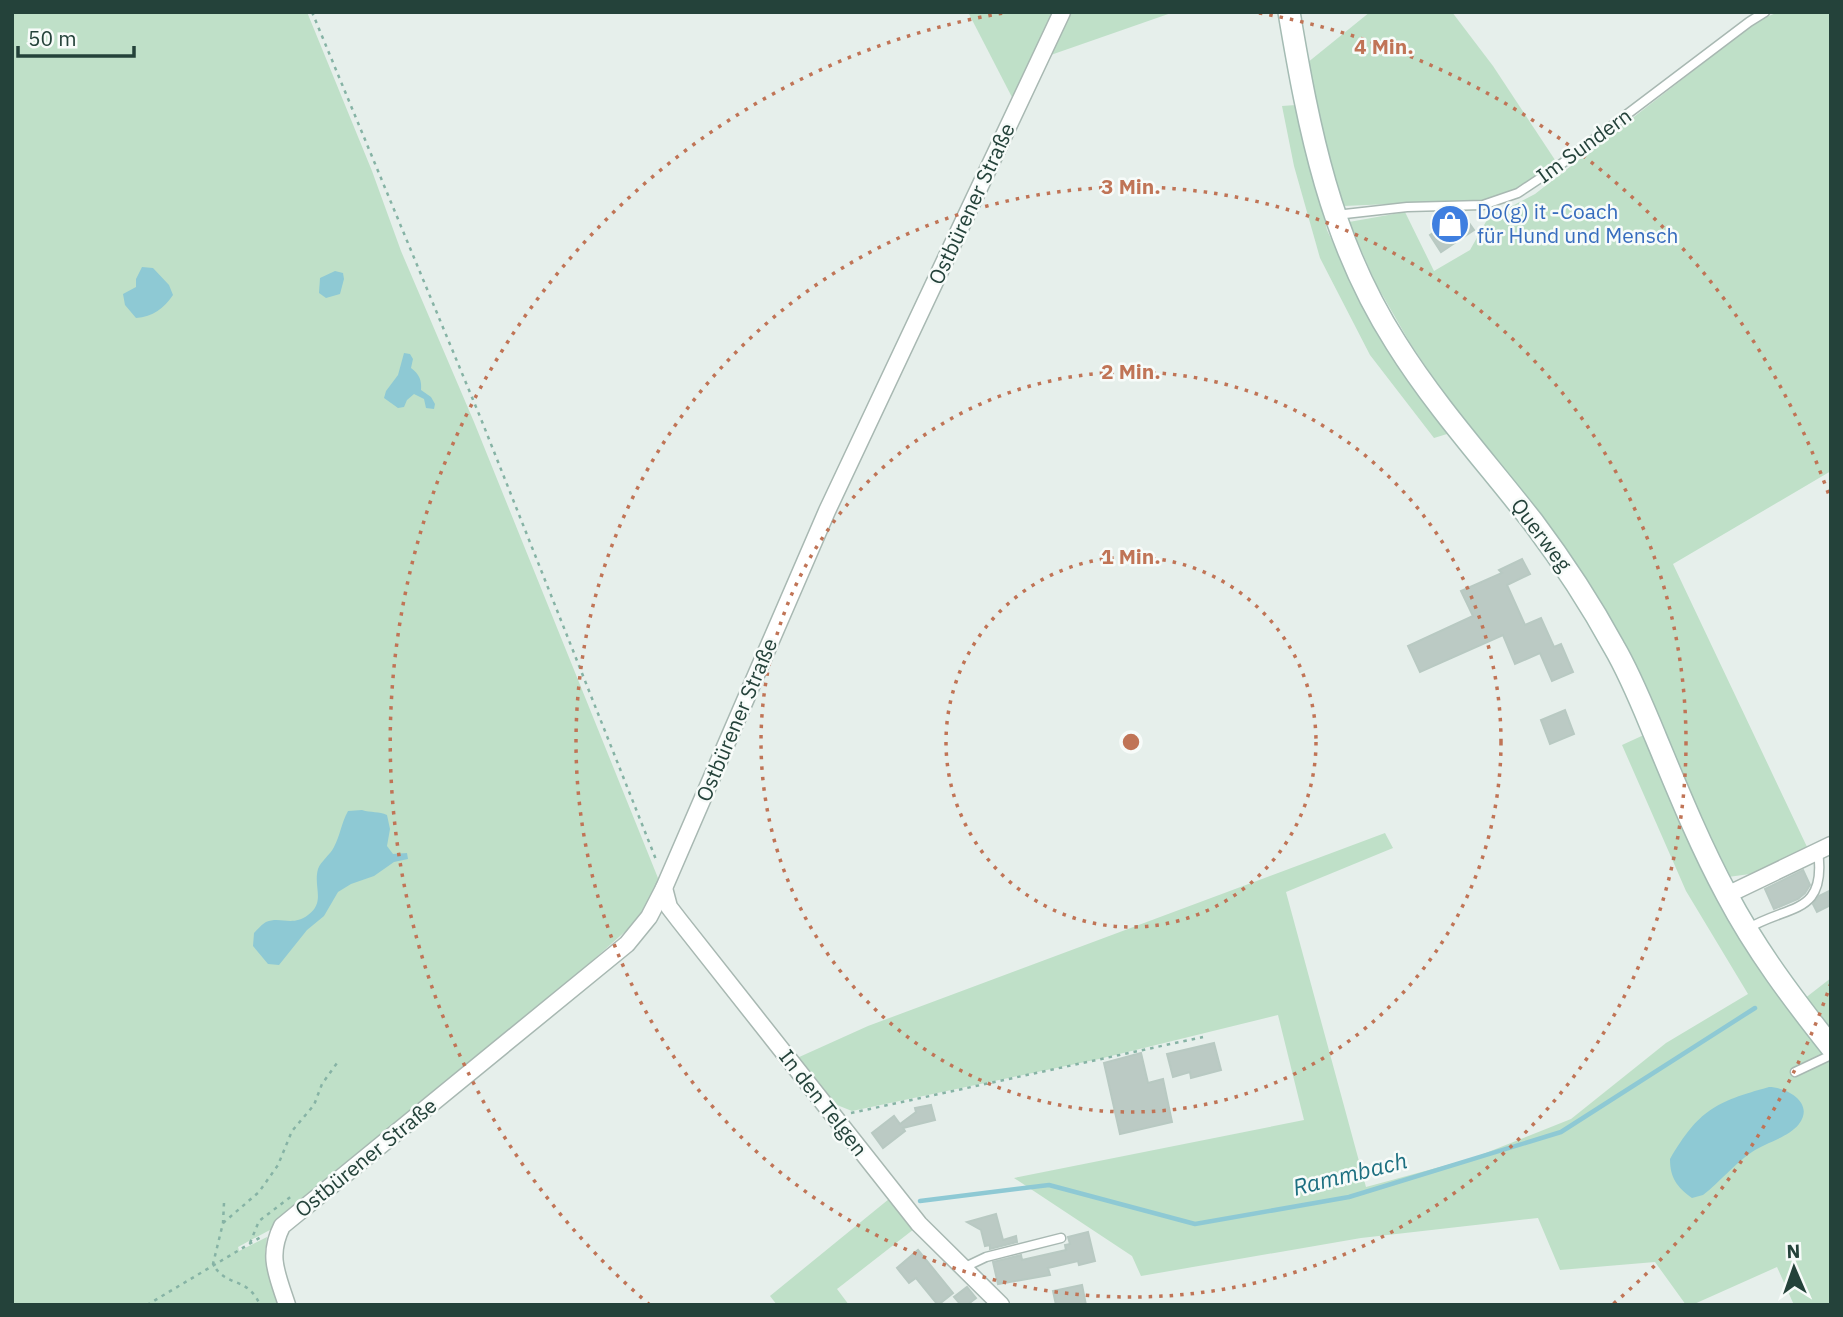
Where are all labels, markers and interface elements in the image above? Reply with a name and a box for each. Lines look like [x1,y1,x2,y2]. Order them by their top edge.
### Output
scale bar [18,14,133,58]
text: 50 m [28,24,77,52]
text: 4 Min. [1354,32,1414,60]
street label: Im Sundern [1530,101,1637,189]
street label: Ostbürener Straße [921,118,1021,289]
text: 3 Min. [1101,172,1161,200]
place label: Do(g) it -Coach für Hund und Mensch [1477,197,1678,249]
shop icon: Do(g) it -Coach für Hund und Mensch [1429,203,1471,245]
text: 2 Min. [1101,357,1161,385]
street label: Querweg [1505,492,1578,577]
text: 1 Min. [1101,542,1161,570]
street label: Ostbürener Straße [689,634,783,806]
centre of rings [1119,730,1143,754]
street label: In den Telgen [773,1043,874,1162]
street label: Ostbürener Straße [289,1091,442,1223]
water label: Rammbach [1289,1144,1410,1202]
north arrow [1759,1233,1829,1303]
text: N [1786,1239,1801,1263]

